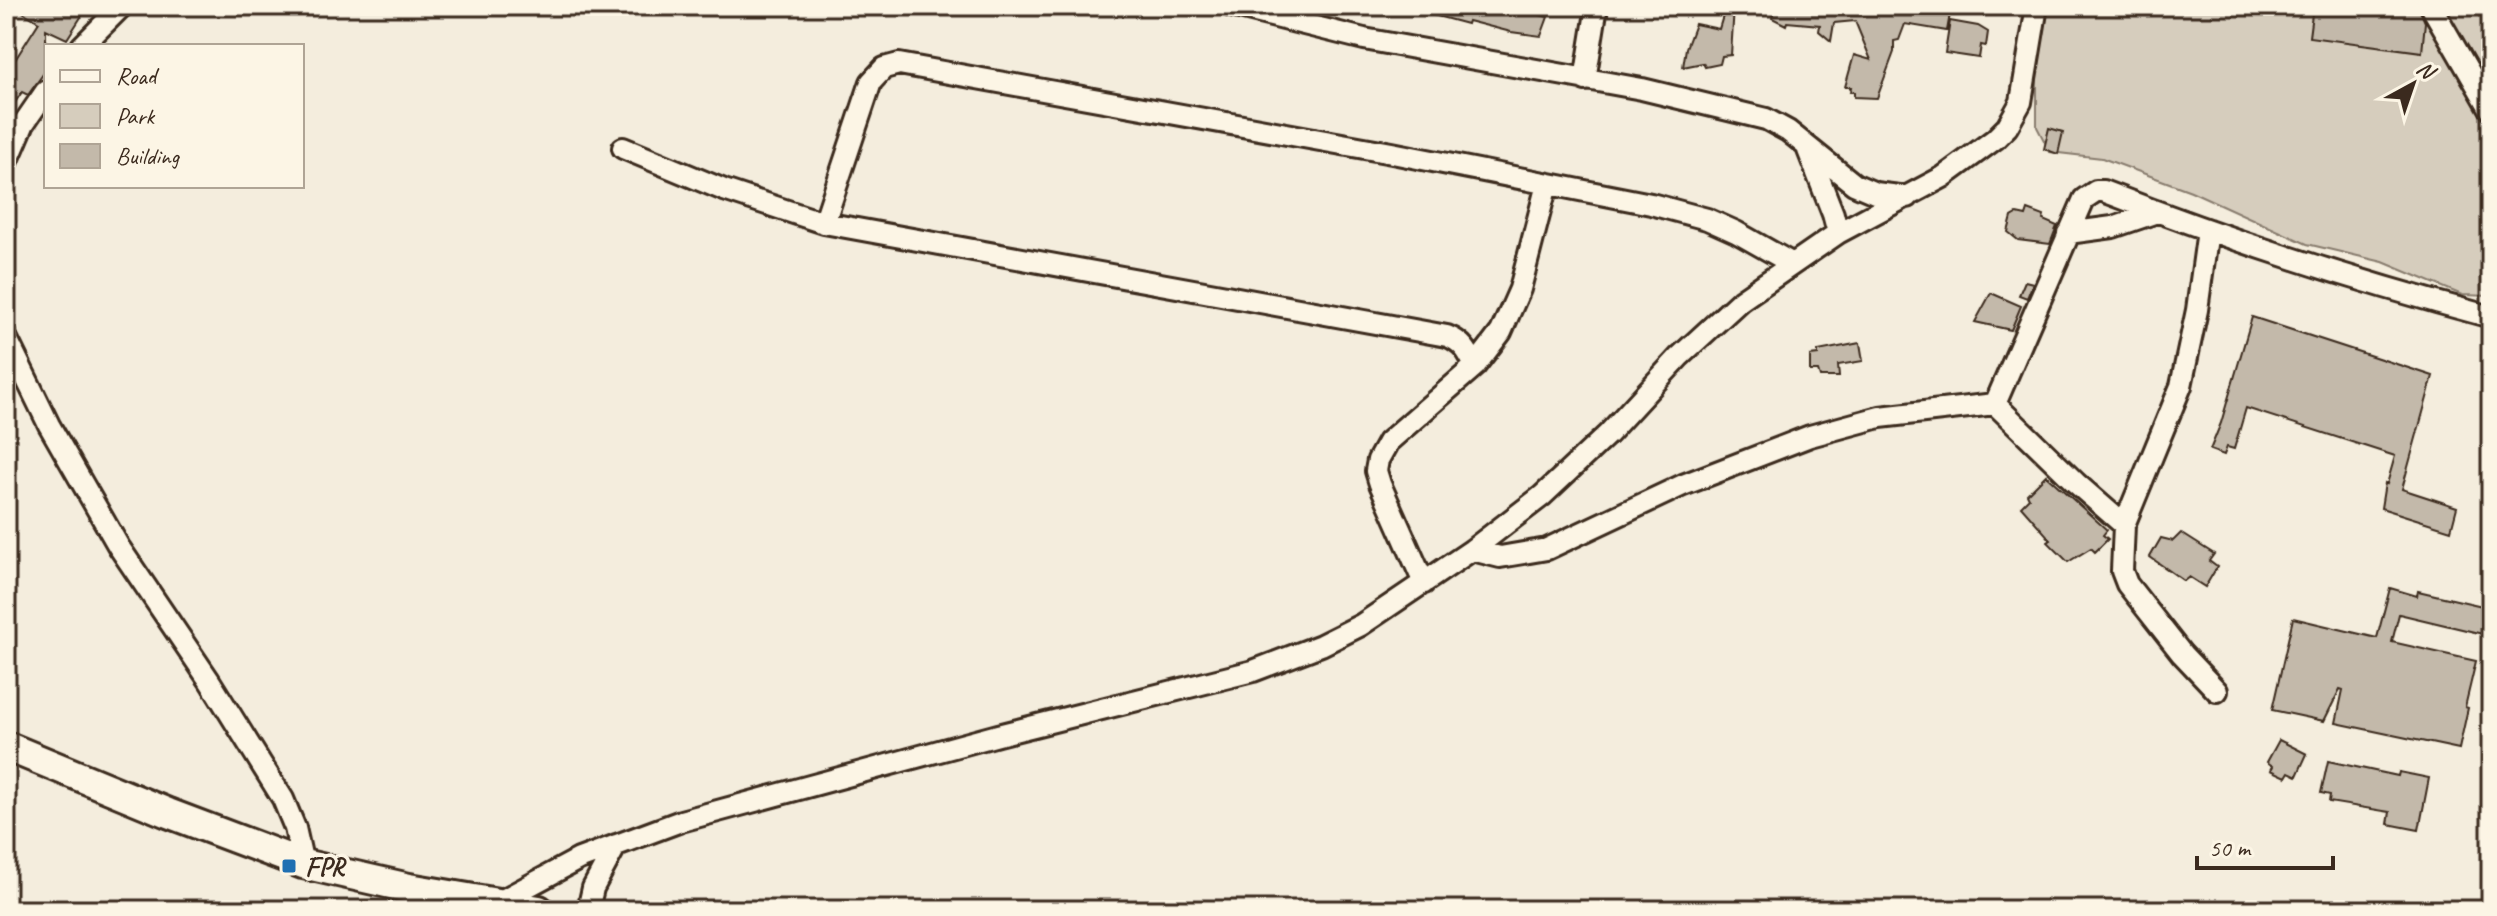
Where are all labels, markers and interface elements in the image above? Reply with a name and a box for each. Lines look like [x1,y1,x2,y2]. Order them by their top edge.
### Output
legend [44,44,304,188]
north arrow [2373,44,2453,124]
text: N [2411,54,2442,87]
text: Road [116,61,160,91]
text: Park [116,101,156,131]
text: Building [116,141,181,171]
scale bar [2197,820,2333,870]
text: 50 m [2209,833,2252,863]
place label: FPR [305,849,347,884]
marker: FPR [280,857,298,875]

